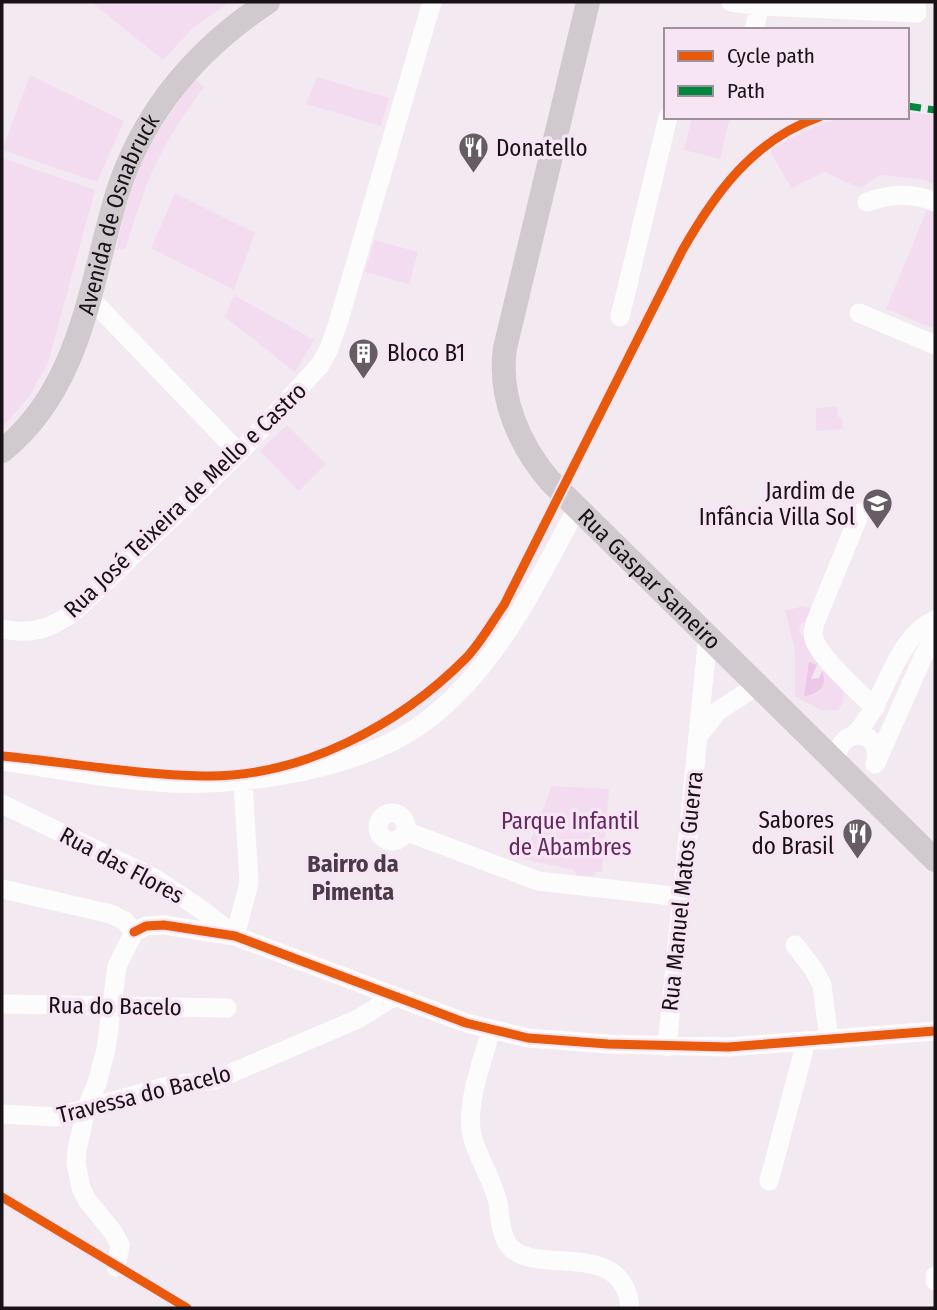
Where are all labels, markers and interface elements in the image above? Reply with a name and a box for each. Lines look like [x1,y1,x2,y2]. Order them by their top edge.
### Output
legend [664,28,909,119]
text: Cycle path [727,43,815,69]
text: Path [727,78,765,104]
street label: Avenida de Osnabruck [72,108,165,318]
restaurant icon: Donatello [456,131,490,175]
place label: Donatello [496,134,588,162]
building icon: Bloco B1 [347,336,381,380]
place label: Bloco B1 [387,339,465,367]
street label: Rua José Teixeira de Mello e Castro [58,377,312,623]
place label: Jardim de Infância Villa Sol [699,477,855,531]
school or university icon: Jardim de Infância Villa Sol [861,487,895,531]
street label: Rua Gaspar Sameiro [572,503,727,655]
street label: Rua Manuel Matos Guerra [655,770,709,1012]
place label: Sabores do Brasil [751,806,834,860]
park label: Parque Infantil de Abambres [501,807,639,861]
restaurant icon: Sabores do Brasil [840,816,874,860]
street label: Rua das Flores [55,821,189,909]
district label: Bairro da Pimenta [307,850,399,906]
street label: Rua do Bacelo [48,991,182,1021]
street label: Travessa do Bacelo [54,1059,234,1129]

